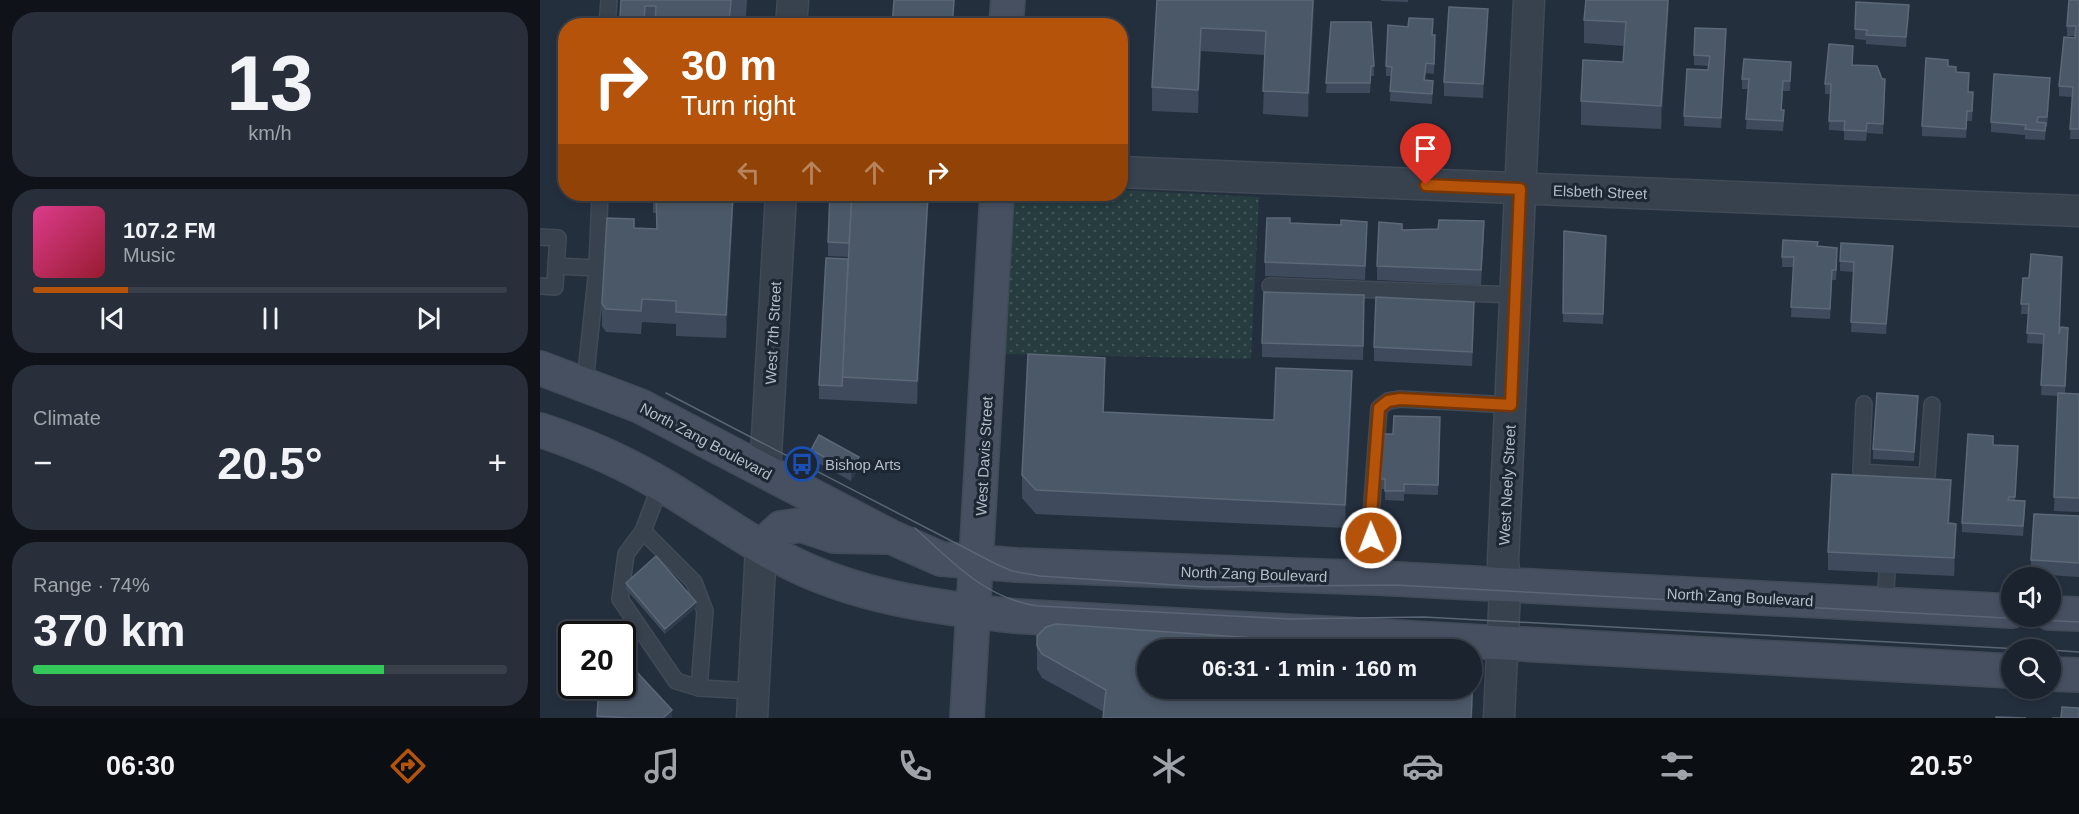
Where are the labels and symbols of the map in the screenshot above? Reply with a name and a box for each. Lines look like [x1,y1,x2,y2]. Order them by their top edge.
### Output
pin [1400,123,1451,185]
street label: Elsbeth Street [1553,182,1648,202]
street label: West 7th Street [762,280,784,385]
street label: West Davis Street [972,395,996,516]
street label: North Zang Boulevard [637,399,775,483]
street label: West Neely Street [1495,424,1519,546]
bus stop icon: Bishop Arts [784,446,820,482]
place label: Bishop Arts [825,456,901,473]
position arrow [1339,506,1403,570]
street label: North Zang Boulevard [1180,563,1328,585]
street label: North Zang Boulevard [1666,585,1814,609]
speed limit sign: 20 [558,621,636,699]

